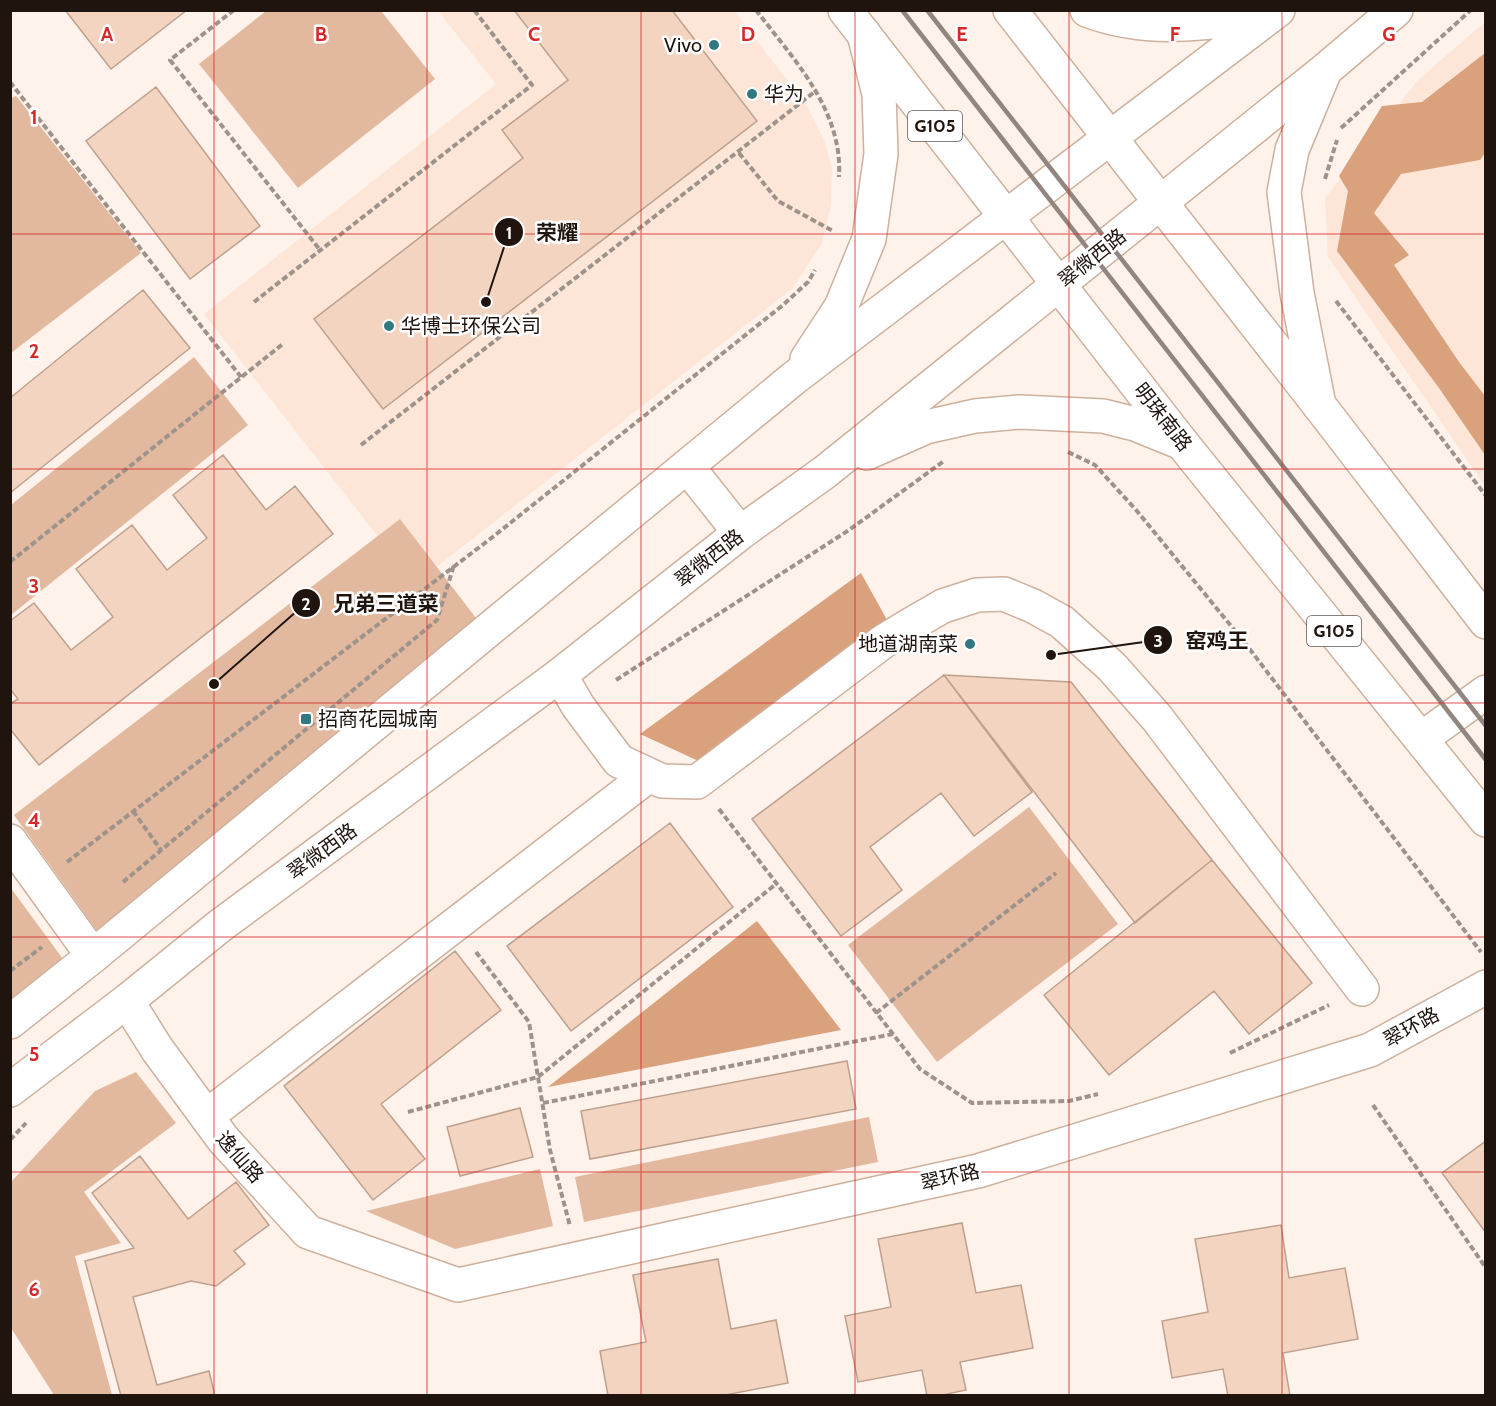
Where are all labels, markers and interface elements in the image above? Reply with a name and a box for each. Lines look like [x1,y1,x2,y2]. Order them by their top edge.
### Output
text: A [101,22,114,46]
text: B [315,22,327,46]
text: C [528,22,540,46]
text: D [741,22,755,46]
text: E [956,22,968,46]
text: F [1170,22,1181,46]
text: G [1382,22,1396,46]
place label: Vivo [664,33,702,57]
marker: Vivo [707,38,721,52]
place label: 华为 [764,82,804,106]
marker: 华为 [745,87,759,101]
text: 1 [30,105,38,129]
road number: G105 [908,111,962,141]
callout: 荣耀 [494,213,590,252]
text: 荣耀 [536,220,578,245]
text: 1 [506,222,512,244]
street label: 翠微西路 [1053,224,1131,292]
place label: 华博士环保公司 [401,314,541,338]
marker: 华博士环保公司 [382,319,396,333]
text: 2 [29,339,39,363]
street label: 明珠南路 [1129,378,1197,456]
street label: 翠微西路 [670,524,748,592]
text: 3 [29,574,39,598]
callout: 兄弟三道菜 [291,584,450,623]
text: 兄弟三道菜 [334,591,439,616]
text: 2 [301,593,311,615]
road number: G105 [1307,616,1361,646]
callout: 窑鸡王 [1143,621,1260,660]
text: 窑鸡王 [1186,628,1249,653]
text: 3 [1153,630,1163,652]
place label: 地道湖南菜 [858,632,958,656]
marker: 地道湖南菜 [963,637,977,651]
place label: 招商花园城南 [318,707,438,731]
marker: 招商花园城南 [299,712,313,726]
text: 4 [28,808,40,832]
street label: 翠微西路 [283,818,361,884]
street label: 翠环路 [1379,1002,1443,1052]
text: 5 [29,1042,39,1066]
street label: 逸仙路 [211,1126,269,1188]
street label: 翠环路 [918,1159,982,1195]
text: 6 [28,1277,40,1301]

